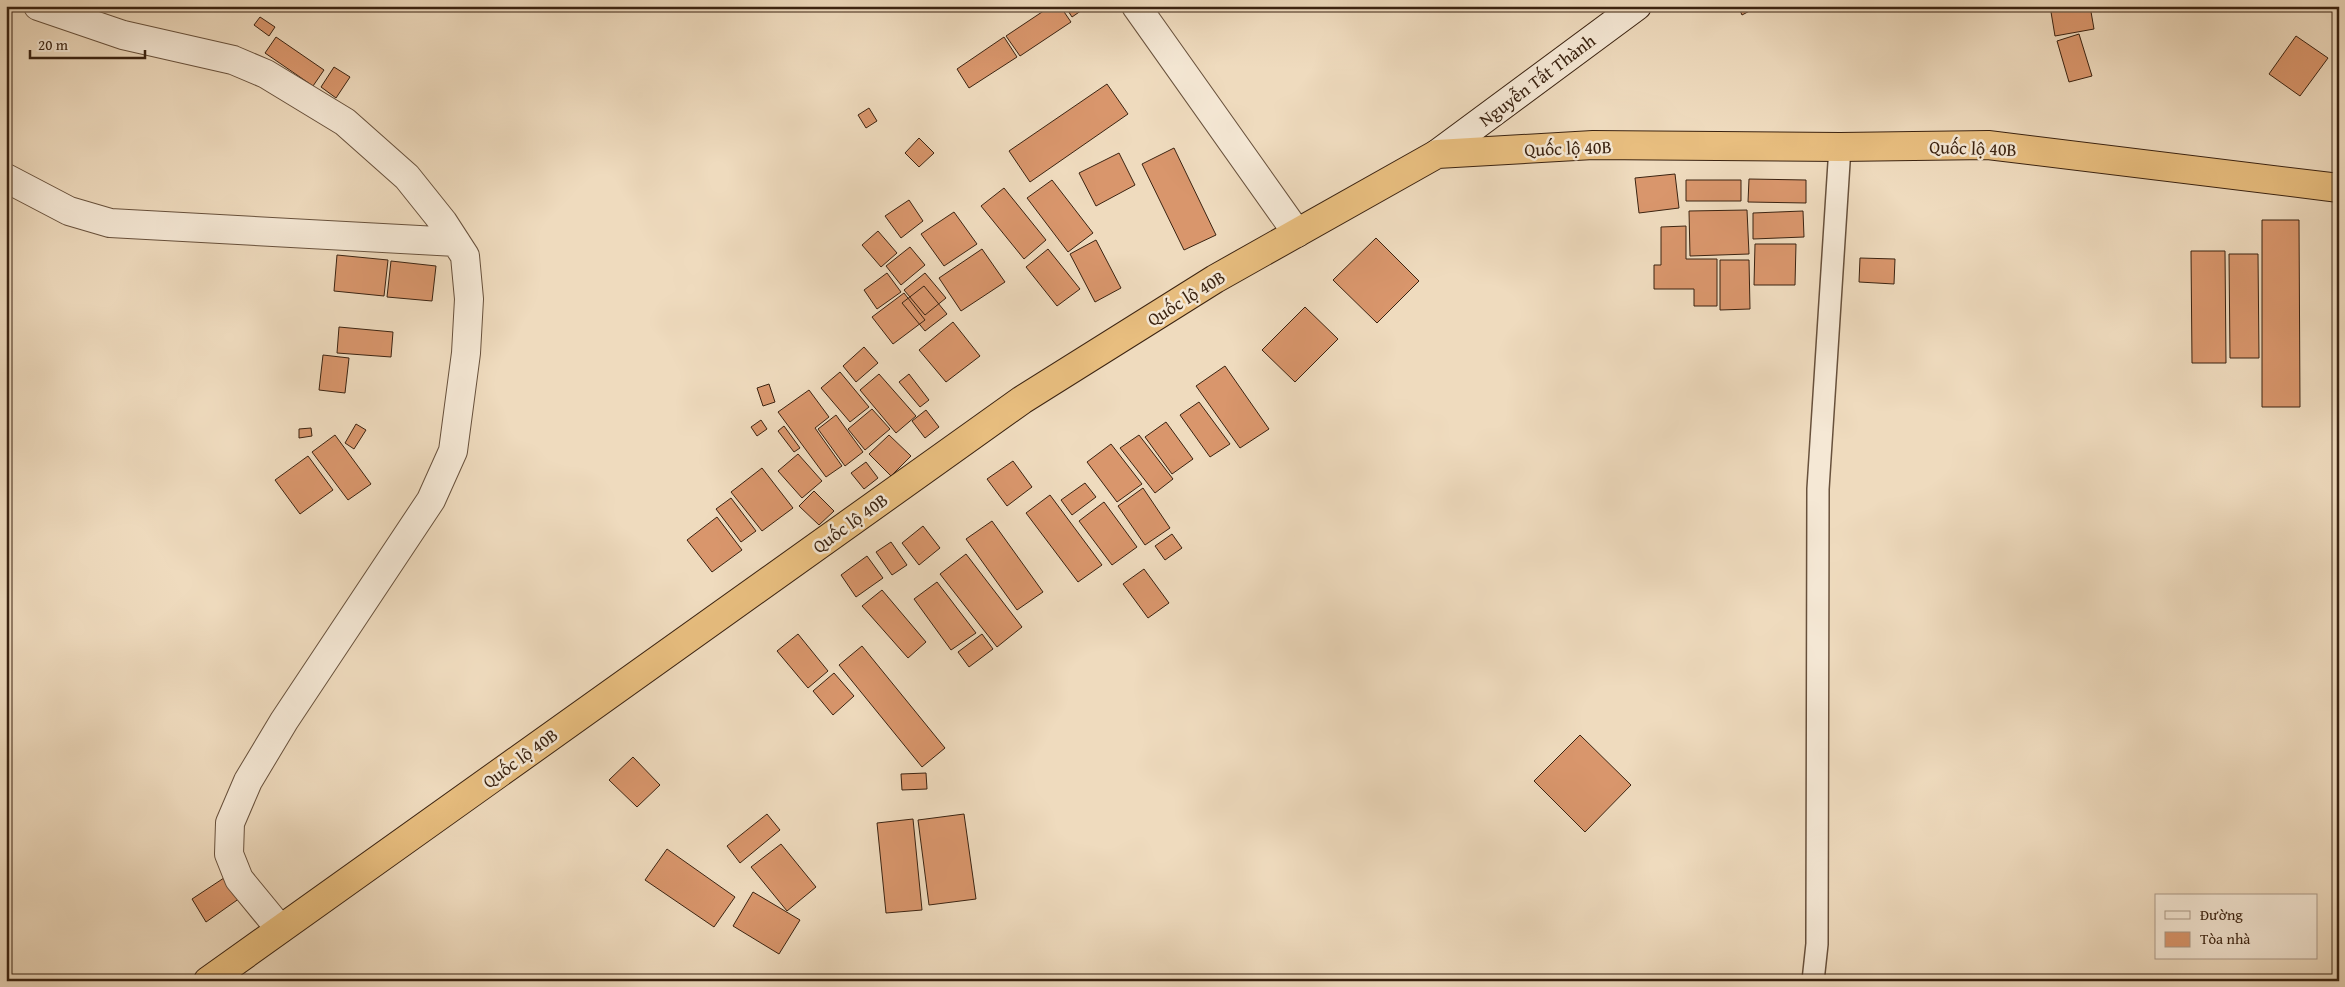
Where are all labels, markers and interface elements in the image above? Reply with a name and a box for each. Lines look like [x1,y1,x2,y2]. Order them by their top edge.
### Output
street label: Nguyễn Tất Thành [1473,27,1601,133]
scale bar [30,28,145,60]
text: 20 m [38,34,69,55]
street label: Quốc lộ 40B [1524,133,1612,163]
street label: Quốc lộ 40B [1929,133,2017,163]
street label: Quốc lộ 40B [1142,263,1230,333]
street label: Quốc lộ 40B [807,486,893,560]
street label: Quốc lộ 40B [477,721,563,795]
legend [2155,894,2318,960]
text: Đường [2200,904,2243,925]
text: Tòa nhà [2200,928,2250,949]

